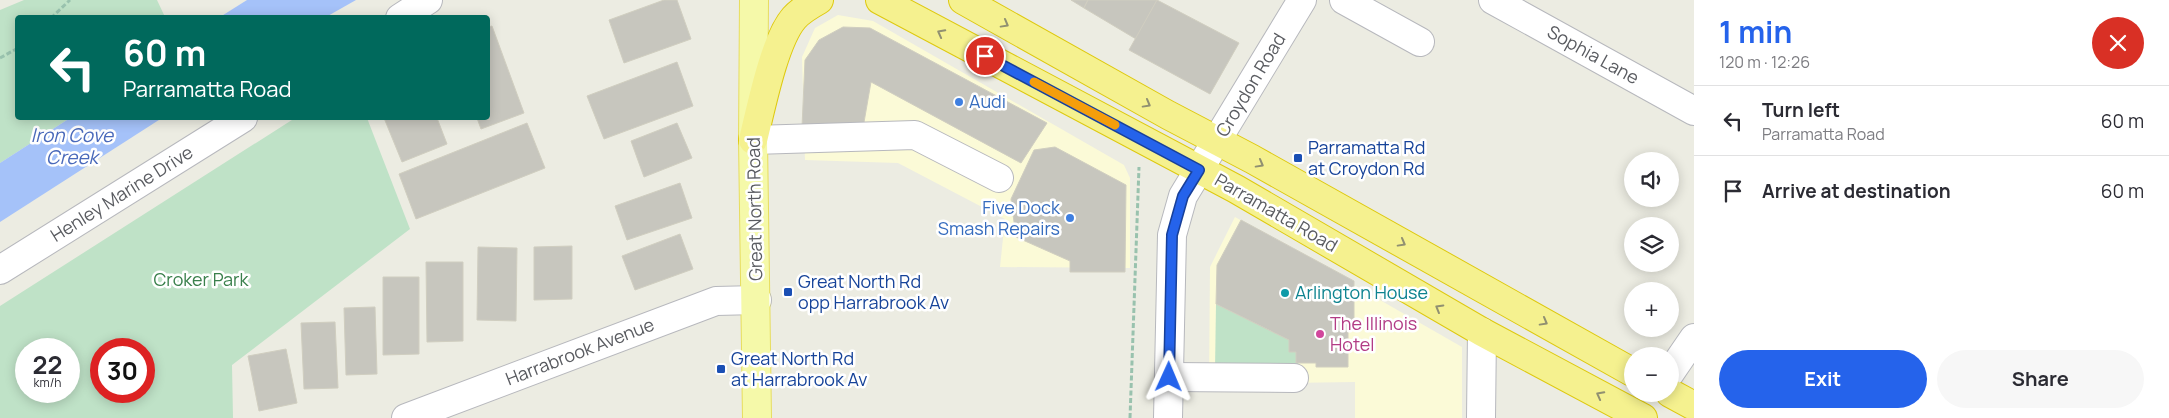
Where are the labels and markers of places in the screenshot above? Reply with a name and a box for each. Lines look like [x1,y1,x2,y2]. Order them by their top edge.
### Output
pin [964,35,1006,77]
place label: Audi [969,89,1006,113]
marker: Audi [953,96,965,108]
place label: Parramatta Rd at Croydon Rd [1308,135,1425,180]
marker: Parramatta Rd at Croydon Rd [1292,152,1304,164]
place label: Five Dock Smash Repairs [938,195,1061,240]
marker: Five Dock Smash Repairs [1064,212,1076,224]
place label: Great North Rd opp Harrabrook Av [798,269,949,314]
place label: Arlington House [1295,280,1428,304]
marker: Great North Rd opp Harrabrook Av [782,286,794,298]
marker: Arlington House [1279,287,1291,299]
place label: The Illinois Hotel [1330,311,1417,356]
marker: The Illinois Hotel [1314,328,1326,340]
place label: Great North Rd at Harrabrook Av [731,346,867,391]
marker: Great North Rd at Harrabrook Av [715,363,727,375]

